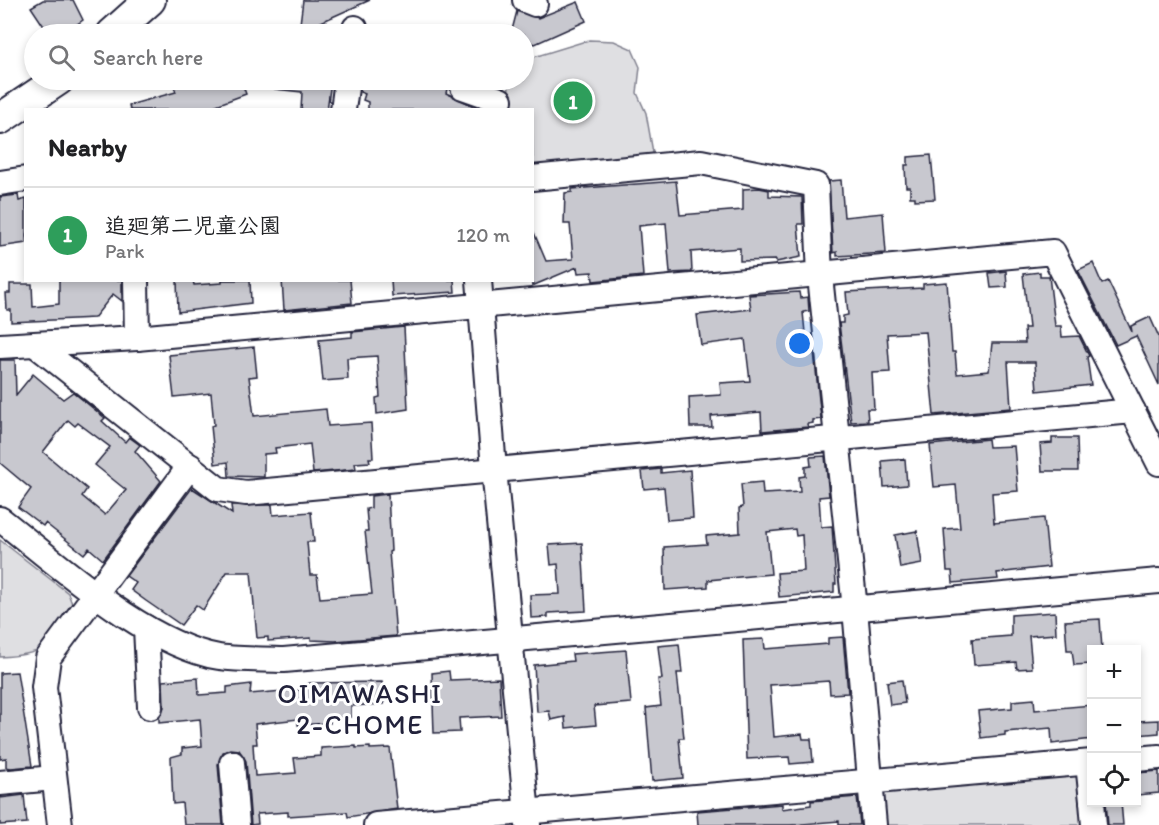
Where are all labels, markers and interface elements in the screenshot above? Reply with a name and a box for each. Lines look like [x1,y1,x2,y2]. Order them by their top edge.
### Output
search box [24,24,534,90]
icon: search [45,41,78,74]
text: Search here [93,44,203,71]
pin: 1 [554,78,592,124]
text: Nearby [48,131,127,163]
text: 追廻第二児童公園 [105,212,281,239]
text: 1 [63,223,72,247]
text: 120 m [457,223,510,247]
text: Park [105,239,144,263]
your location [785,329,814,358]
map controls [1087,645,1141,807]
button: + [1087,645,1141,699]
district label: OIMAWASHI 2-CHOME [277,677,443,741]
button: − [1087,699,1141,753]
button: locate [1087,753,1141,807]

